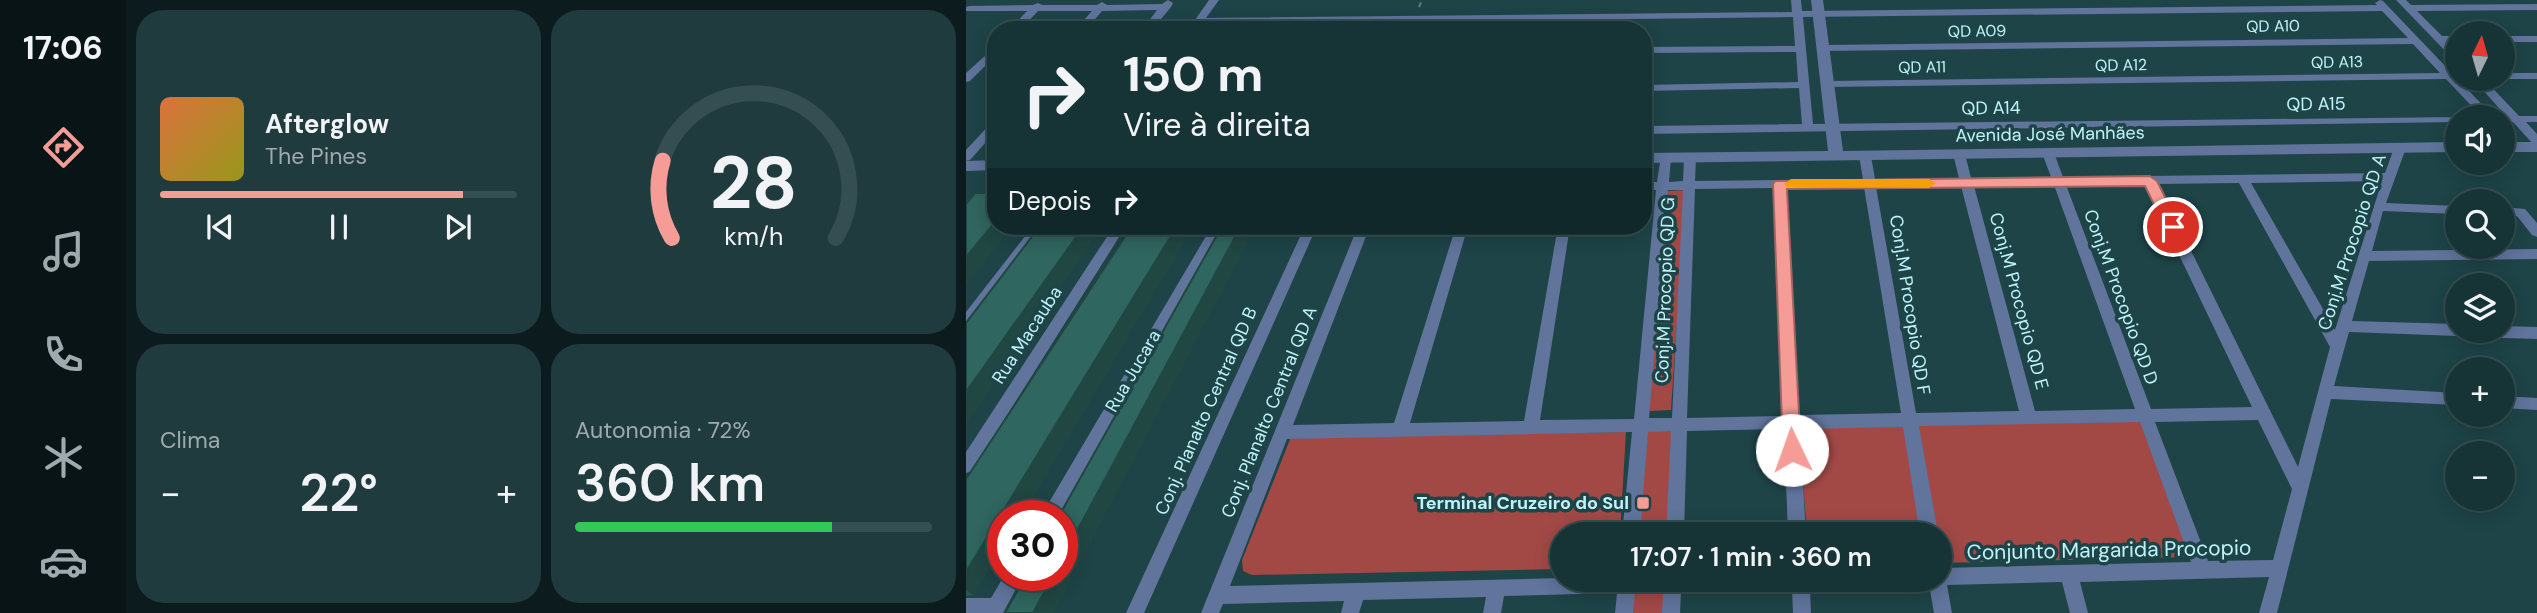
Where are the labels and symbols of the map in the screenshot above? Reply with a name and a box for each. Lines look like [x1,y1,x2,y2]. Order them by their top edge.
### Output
street label: QD A10 [2246,15,2300,37]
street label: QD A09 [1948,20,2006,42]
north arrow [2445,21,2515,91]
street label: QD A13 [2311,51,2363,73]
street label: QD A12 [2095,54,2147,76]
street label: QD A11 [1898,56,1946,78]
street label: QD A15 [2286,91,2346,117]
street label: QD A14 [1961,95,2021,121]
street label: Avenida José Manhães [1955,120,2145,148]
street label: Conj.M Procopio QD A [2312,151,2392,333]
street label: Conj.M Procopio QD G [1650,197,1680,383]
pin [2143,197,2203,257]
street label: Conj.M Procopio QD D [2078,206,2164,388]
street label: Conj.M Procopio QD E [1984,210,2054,392]
street label: Conj.M Procopio QD F [1884,213,1936,397]
street label: Rua Macauba [986,282,1068,388]
street label: Conj. Planalto Central QD B [1149,303,1263,519]
street label: Conj. Planalto Central QD A [1216,303,1322,521]
street label: Rua Jucara [1100,325,1166,417]
position arrow [1755,413,1829,487]
place label: Terminal Cruzeiro do Sul [1417,491,1629,515]
marker: Terminal Cruzeiro do Sul [1635,495,1651,511]
speed limit sign: 30 [987,500,1078,591]
street label: Conjunto Margarida Procopio [1966,534,2252,566]

